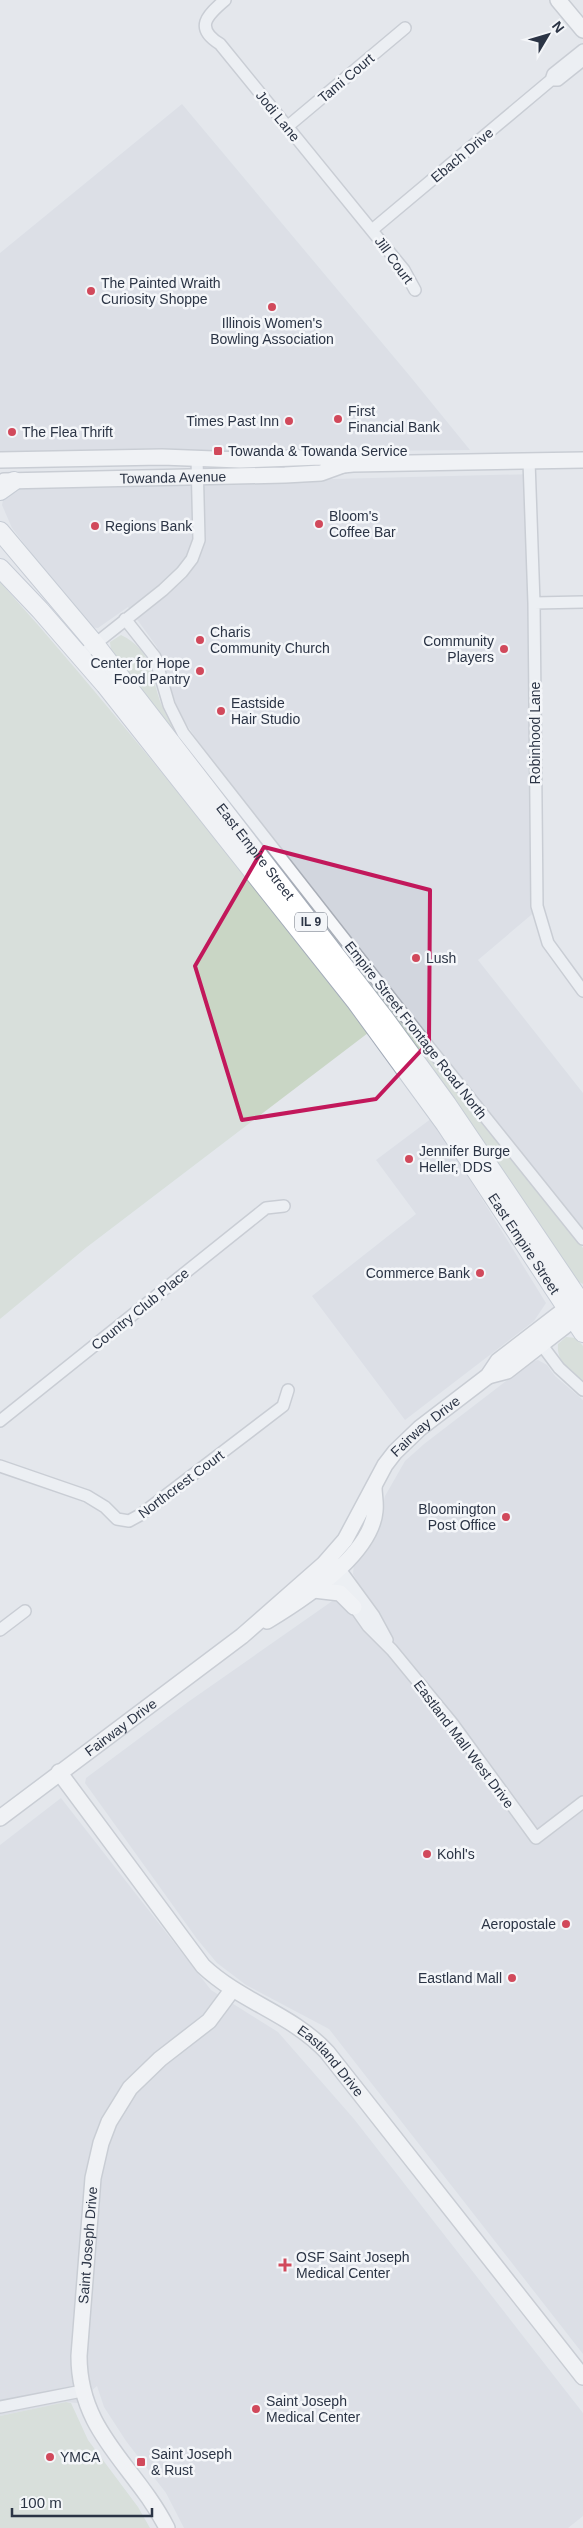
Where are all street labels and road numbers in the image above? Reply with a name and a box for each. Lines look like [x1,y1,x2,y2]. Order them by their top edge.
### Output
street label: Tami Court [315,50,377,106]
street label: Jodi Lane [253,87,303,145]
street label: Ebach Drive [428,124,497,186]
street label: Jill Court [372,233,417,287]
street label: Towanda Avenue [120,468,227,487]
street label: Robinhood Lane [527,681,543,784]
street label: East Empire Street [213,800,298,903]
road number: IL 9 [295,912,327,932]
street label: Empire Street Frontage Road North [342,938,490,1122]
street label: East Empire Street [485,1190,563,1297]
street label: Country Club Place [88,1265,192,1353]
street label: Fairway Drive [387,1392,463,1460]
street label: Northcrest Court [135,1447,227,1521]
street label: Eastland Mall West Drive [411,1677,517,1811]
street label: Fairway Drive [82,1695,160,1759]
street label: Eastland Drive [295,2022,367,2100]
street label: Saint Joseph Drive [75,2186,100,2304]

